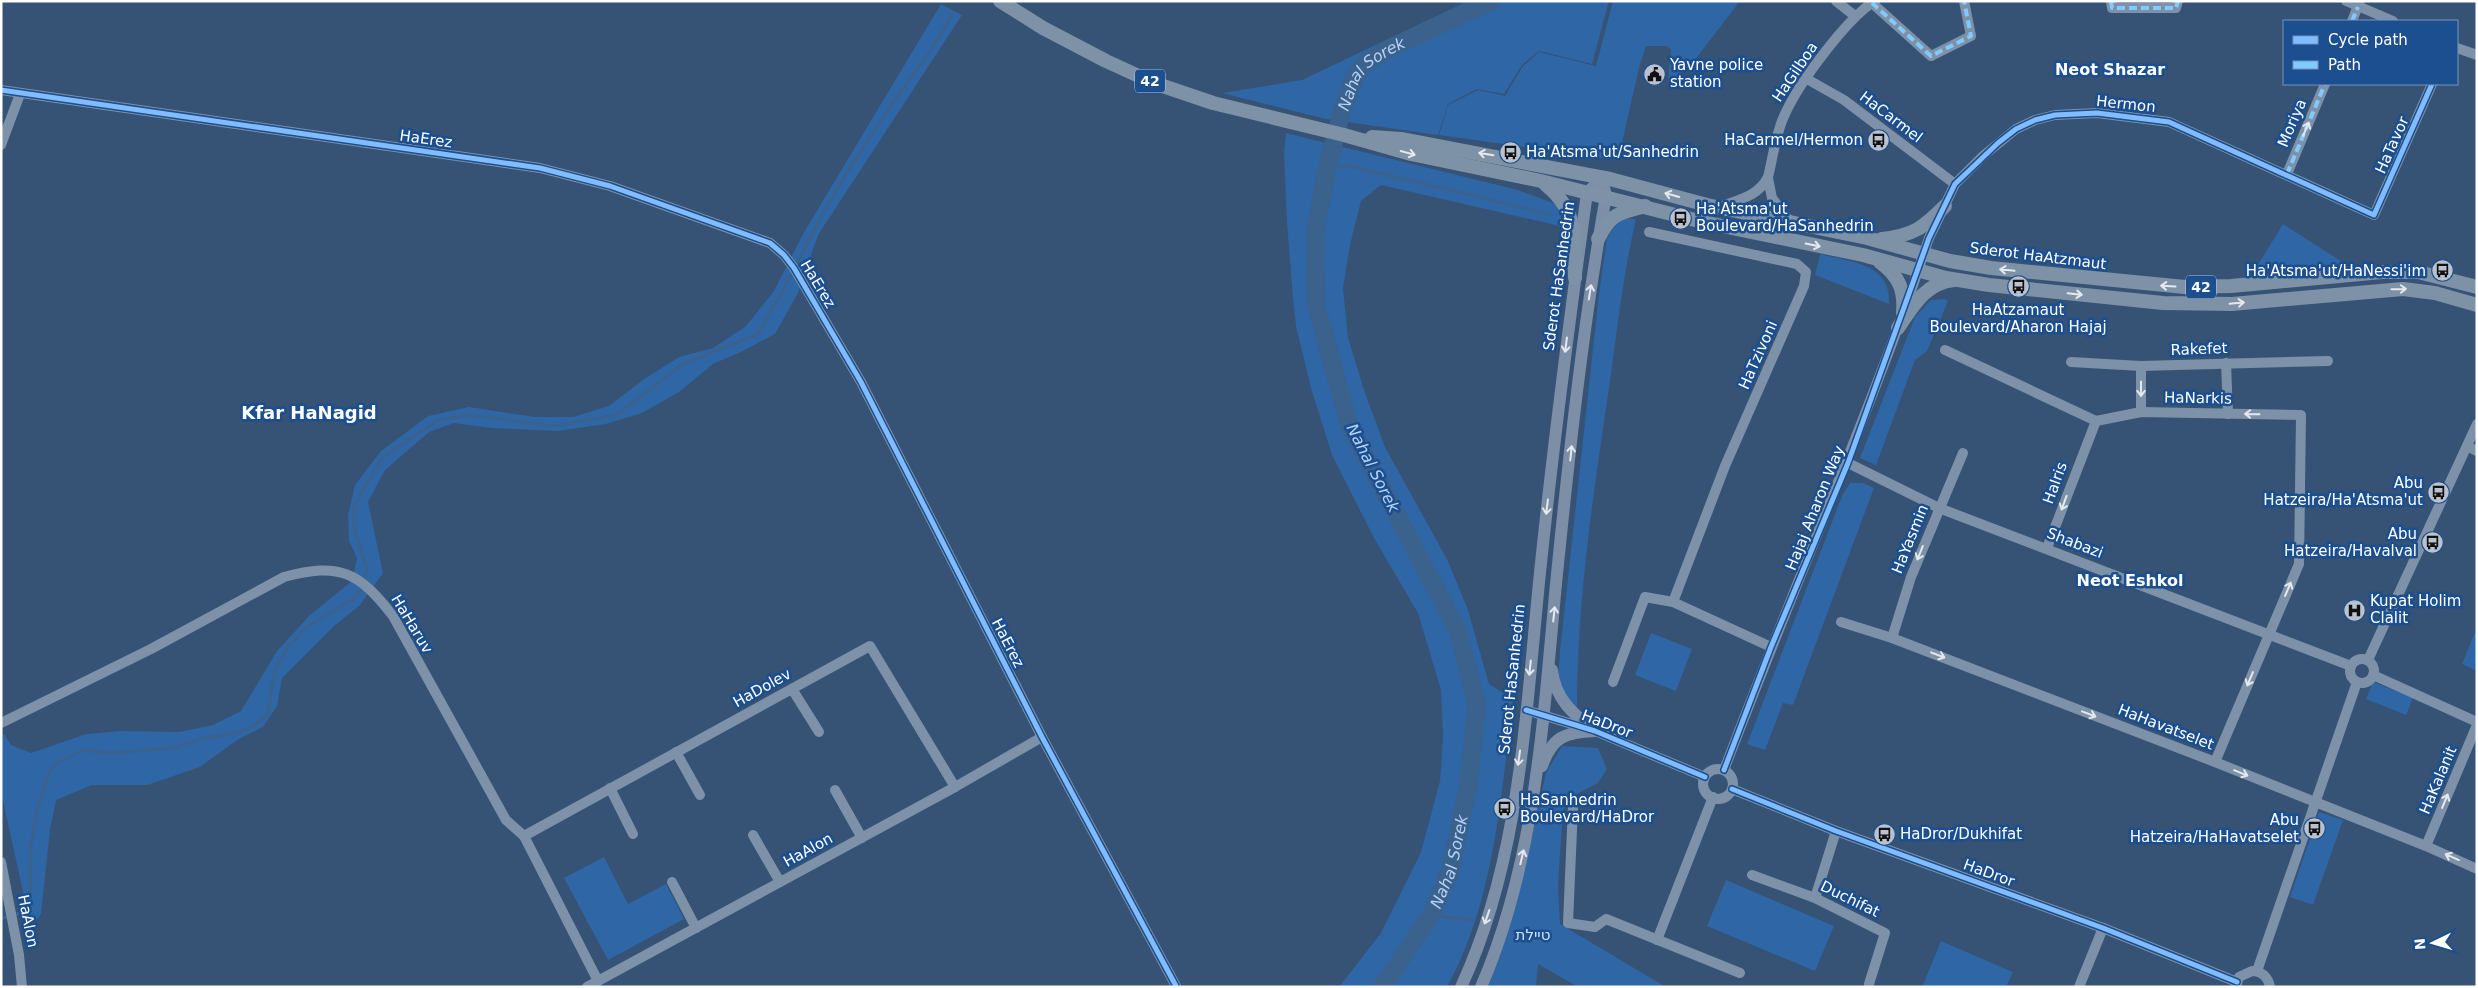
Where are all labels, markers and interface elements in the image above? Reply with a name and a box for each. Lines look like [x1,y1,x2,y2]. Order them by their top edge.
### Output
legend [2283,20,2458,85]
text: Cycle path [2328,31,2408,49]
water label: Nahal Sorek [1334,33,1409,113]
street label: HaGilboa [1768,39,1822,105]
place label: Yavne police station [1669,56,1763,91]
text: Path [2328,56,2361,74]
district label: Neot Shazar [2055,60,2165,79]
public building icon: Yavne police station [1642,62,1666,86]
road number: 42 [1135,70,1165,92]
street label: HaCarmel [1856,88,1926,146]
street label: Hermon [2095,92,2157,116]
street label: Moriya [2274,96,2310,150]
street label: HaTavor [2371,113,2413,176]
one-way arrow [2301,122,2311,137]
street label: HaErez [399,126,454,152]
bus stop icon: HaCarmel/Hermon [1867,128,1891,152]
place label: HaCarmel/Hermon [1724,131,1863,149]
bus stop icon: Ha'Atsma'ut/Sanhedrin [1498,140,1522,164]
place label: Ha'Atsma'ut/Sanhedrin [1526,143,1699,161]
one-way arrow [1399,149,1415,159]
one-way arrow [1478,149,1494,159]
one-way arrow [1665,190,1681,199]
street label: Sderot HaSanhedrin [1540,200,1578,352]
place label: Ha'Atsma'ut Boulevard/HaSanhedrin [1696,200,1874,235]
bus stop icon: Ha'Atsma'ut Boulevard/HaSanhedrin [1668,206,1692,230]
street label: Sderot HaAtzmaut [1969,239,2107,273]
one-way arrow [1805,241,1821,250]
street label: HaErez [797,257,839,311]
bus stop icon: Ha'Atsma'ut/HaNessi'im [2430,259,2454,283]
place label: Ha'Atsma'ut/HaNessi'im [2246,262,2426,280]
one-way arrow [1999,265,2015,275]
bus stop icon: HaAtzamaut Boulevard/Aharon Hajaj [2006,275,2030,299]
road number: 42 [2186,276,2216,298]
one-way arrow [2160,281,2176,290]
one-way arrow [1585,284,1595,300]
one-way arrow [2390,284,2407,294]
one-way arrow [2067,290,2083,299]
one-way arrow [2229,298,2245,308]
place label: HaAtzamaut Boulevard/Aharon Hajaj [1929,301,2107,336]
street label: HaTzivoni [1735,318,1781,392]
one-way arrow [1561,337,1571,353]
street label: Rakefet [2170,339,2228,359]
one-way arrow [2136,380,2146,397]
street label: HaNarkis [2164,388,2232,408]
district label: Kfar HaNagid [241,402,377,423]
one-way arrow [2244,409,2260,419]
water label: Nahal Sorek [1343,421,1404,516]
street label: Hajaj Aharon Way [1782,443,1848,573]
one-way arrow [1566,445,1576,461]
street label: HaIris [2039,460,2071,506]
place label: Abu Hatzeira/Ha'Atsma'ut [2263,474,2423,509]
bus stop icon: Abu Hatzeira/Ha'Atsma'ut [2427,480,2451,504]
one-way arrow [2059,495,2068,510]
one-way arrow [1542,498,1552,514]
street label: HaYasmin [1888,502,1932,576]
street label: Shabazi [2044,524,2106,562]
place label: Abu Hatzeira/Havalval [2284,525,2417,560]
bus stop icon: Abu Hatzeira/Havalval [2421,531,2445,555]
one-way arrow [1915,545,1925,560]
district label: Neot Eshkol [2077,571,2183,590]
one-way arrow [2284,582,2294,597]
street label: HaHaruv [387,591,437,657]
place label: Kupat Holim Clalit [2370,592,2461,627]
hospital icon: Kupat Holim Clalit [2342,598,2366,622]
street label: Sderot HaSanhedrin [1495,603,1529,755]
one-way arrow [1549,607,1558,623]
street label: HaErez [988,615,1028,671]
one-way arrow [1930,651,1945,660]
one-way arrow [1525,660,1535,676]
street label: HaDolev [730,665,794,711]
one-way arrow [2245,671,2255,686]
street label: HaHavatselet [2116,700,2217,754]
street label: HaDror [1579,706,1636,742]
one-way arrow [2081,710,2096,719]
street label: HaKalanit [2416,743,2460,817]
one-way arrow [1514,750,1524,766]
one-way arrow [2233,768,2248,778]
place label: HaSanhedrin Boulevard/HaDror [1520,791,1655,826]
one-way arrow [2441,794,2450,809]
bus stop icon: HaSanhedrin Boulevard/HaDror [1492,797,1516,821]
place label: Abu Hatzeira/HaHavatselet [2130,811,2299,846]
water label: Nahal Sorek [1426,812,1471,911]
bus stop icon: Abu Hatzeira/HaHavatselet [2303,817,2327,841]
bus stop icon: HaDror/Dukhifat [1872,822,1896,846]
place label: HaDror/Dukhifat [1900,825,2022,843]
street label: HaAlon [780,829,836,871]
one-way arrow [1518,850,1527,866]
one-way arrow [2445,852,2460,862]
street label: HaDror [1961,855,2018,891]
street label: Duchifat [1818,877,1883,921]
street label: HaAlon [14,893,42,949]
one-way arrow [1482,909,1491,925]
north arrow [2408,918,2458,968]
park label: טיילת [1516,926,1550,944]
text: N [2412,938,2429,951]

